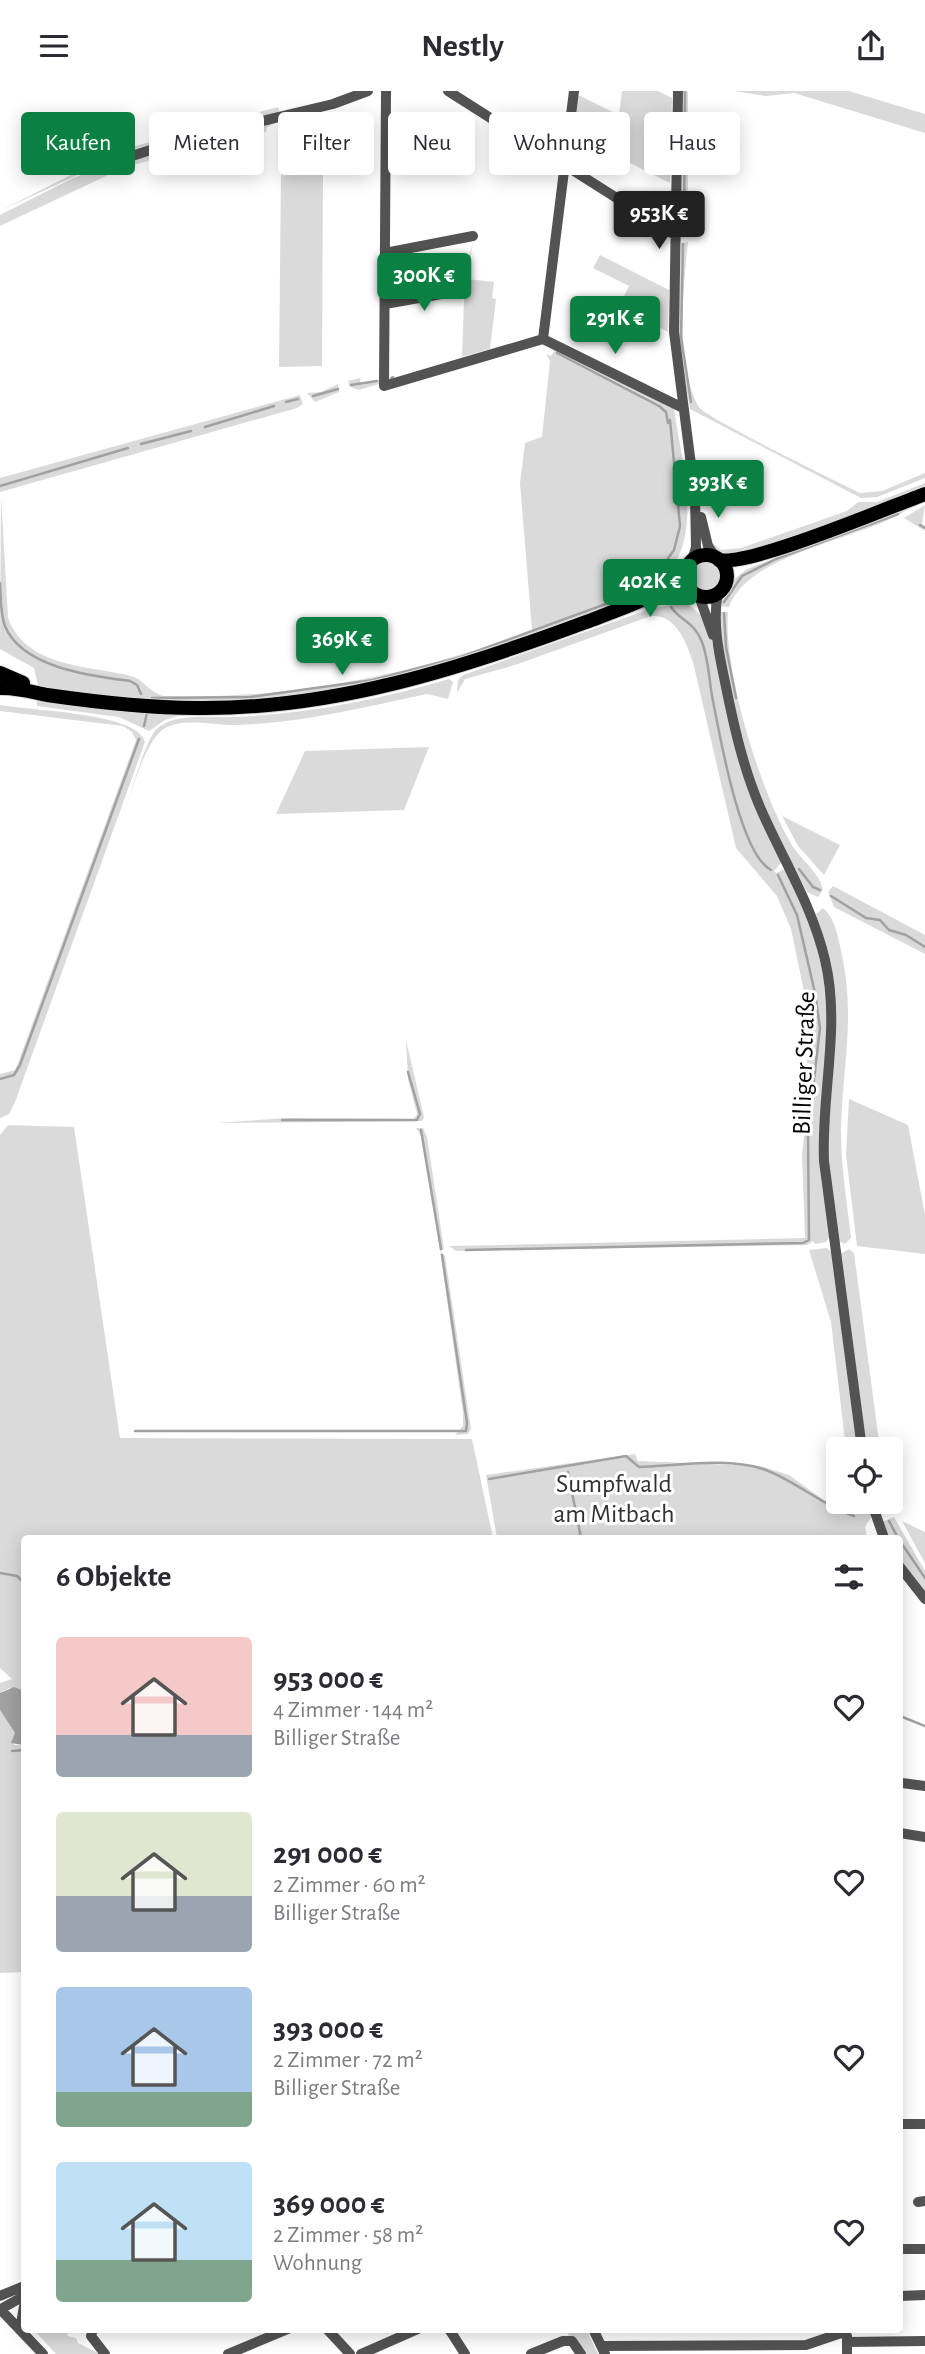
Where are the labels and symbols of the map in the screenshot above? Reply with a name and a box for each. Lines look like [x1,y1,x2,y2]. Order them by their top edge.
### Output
pin: 953K € [602,191,716,251]
pin: 300K € [367,253,481,313]
pin: 291K € [558,296,672,356]
pin: 393K € [661,461,775,520]
pin: 402K € [593,559,707,619]
pin: 369K € [285,617,399,677]
street label: Billiger Straße [788,991,820,1135]
park label: Sumpfwald am Mitbach [554,1471,674,1527]

